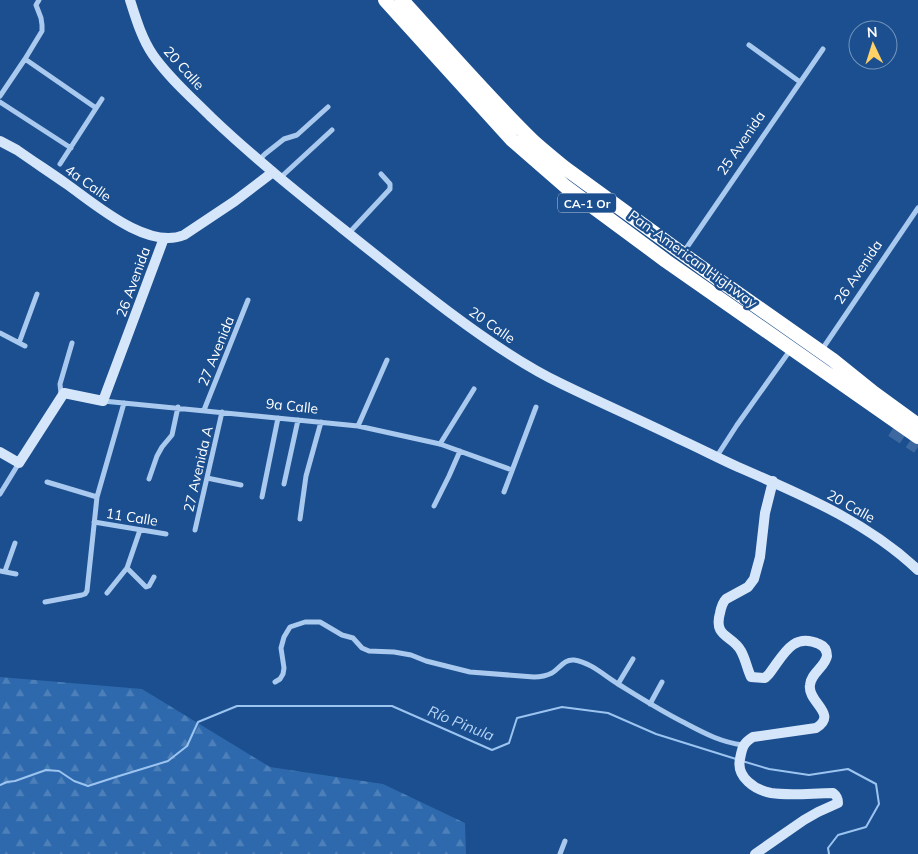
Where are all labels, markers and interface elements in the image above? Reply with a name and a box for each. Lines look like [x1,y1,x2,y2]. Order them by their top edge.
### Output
north arrow [848,20,898,70]
text: N [866,23,878,41]
street label: 20 Calle [160,42,208,94]
street label: 25 Avenida [713,107,769,179]
street label: 4a Calle [61,161,115,205]
road number: CA-1 Or [558,194,616,212]
street label: Pan-American Highway [625,206,762,312]
street label: 26 Avenida [830,236,886,308]
street label: 26 Avenida [112,244,154,320]
street label: 20 Calle [465,303,519,347]
street label: 27 Avenida [194,313,238,389]
street label: 9a Calle [265,394,319,418]
street label: 27 Avenida A [179,424,217,514]
street label: 20 Calle [824,485,878,527]
street label: 11 Calle [105,504,159,530]
water label: Río Pinula [425,701,497,745]

